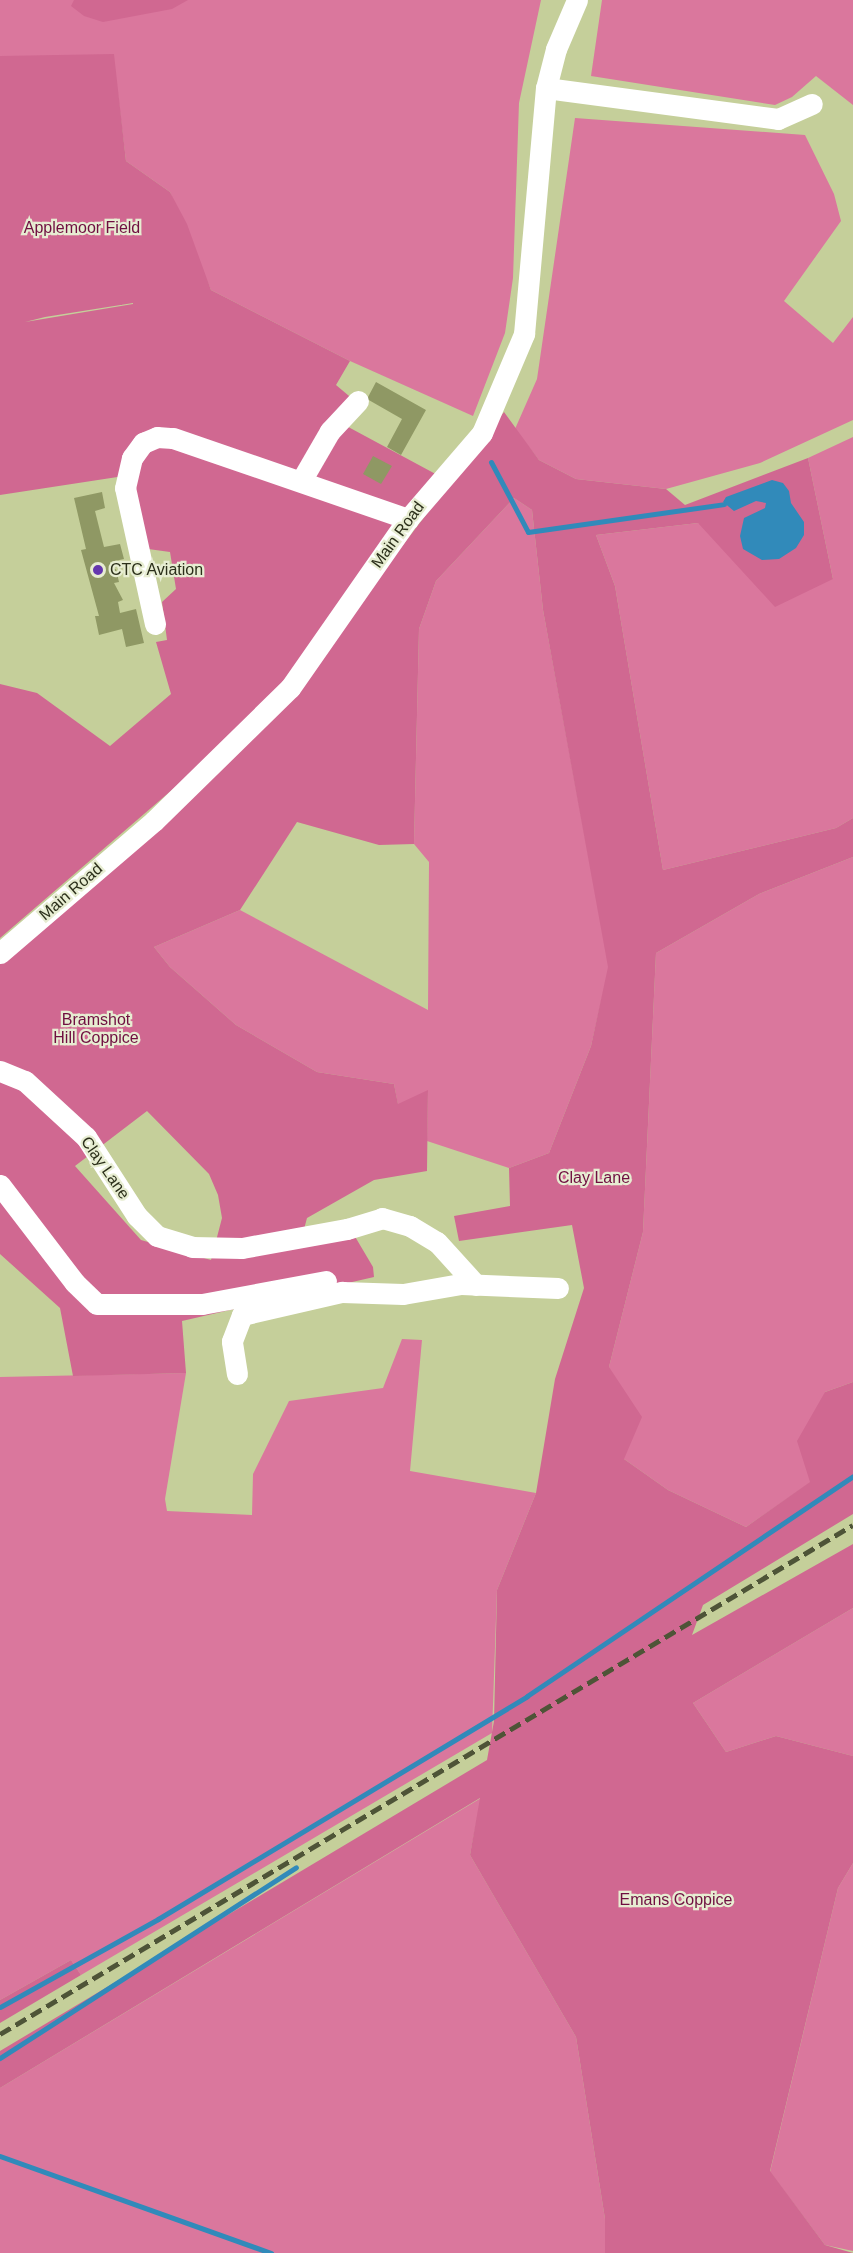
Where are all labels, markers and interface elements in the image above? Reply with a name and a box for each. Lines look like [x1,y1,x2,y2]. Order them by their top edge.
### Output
park label: Applemoor Field [24,218,140,238]
street label: Main Road [367,498,429,572]
place label: CTC Aviation [110,560,204,580]
marker: CTC Aviation [91,563,105,577]
street label: Main Road [36,859,106,925]
park label: Bramshot Hill Coppice [53,1010,139,1048]
street label: Clay Lane [76,1133,134,1203]
park label: Clay Lane [558,1168,630,1188]
park label: Emans Coppice [620,1890,732,1910]

